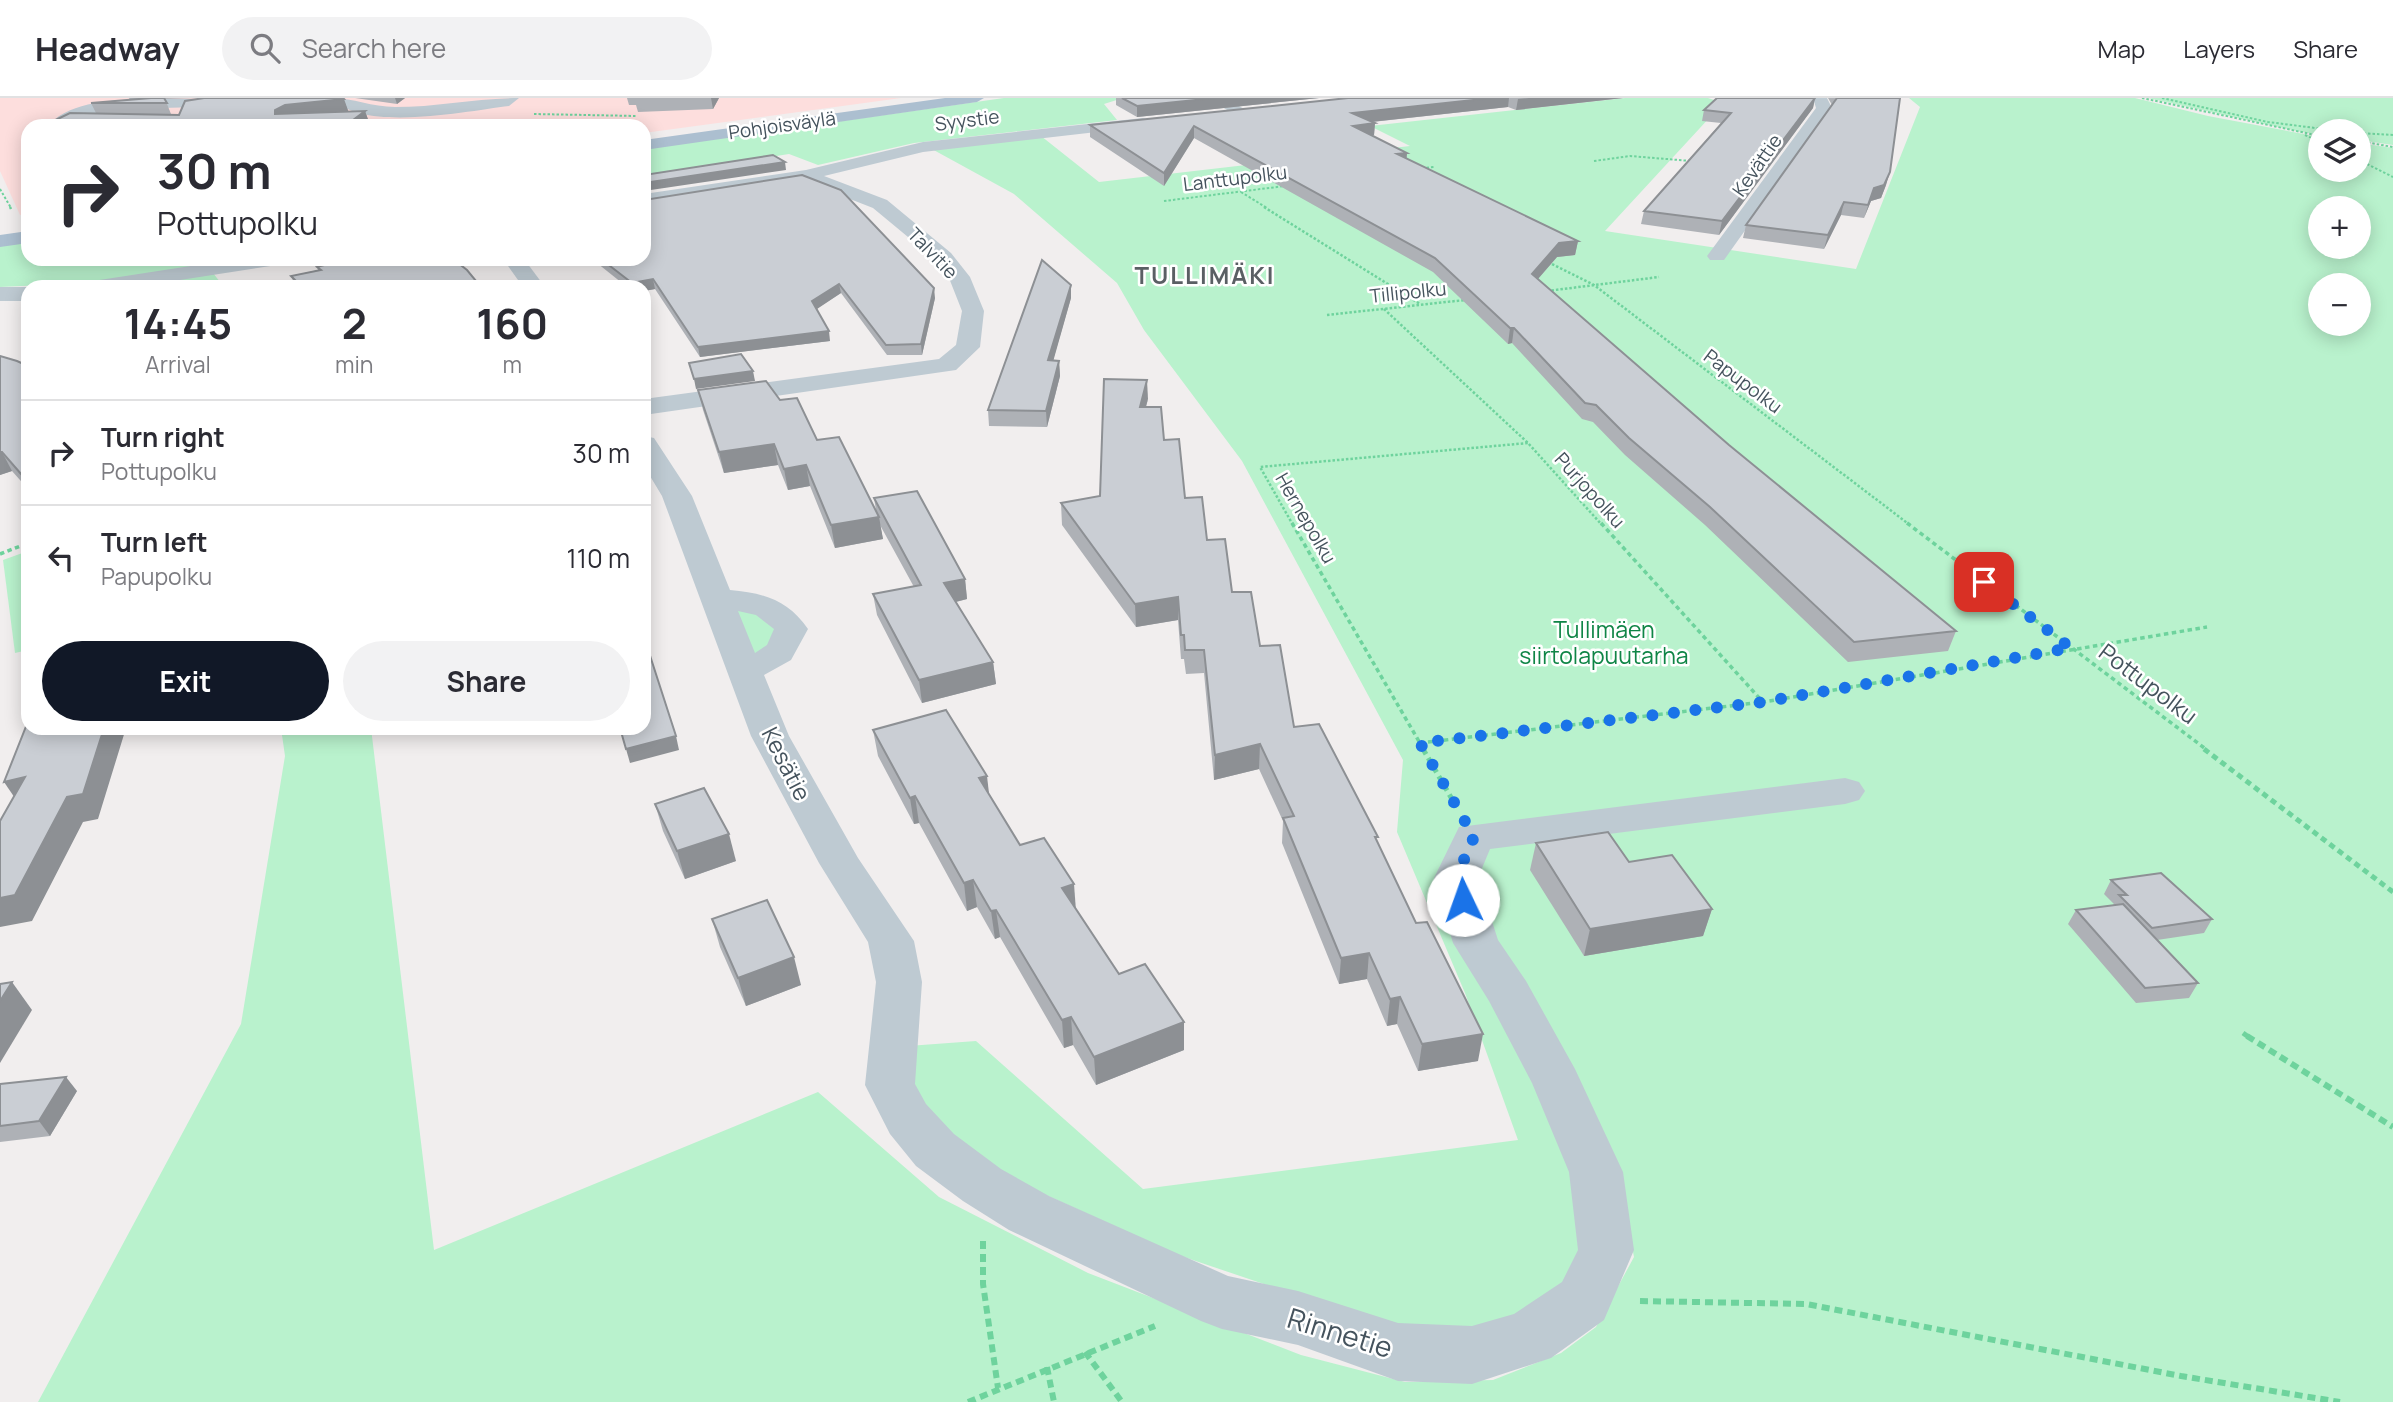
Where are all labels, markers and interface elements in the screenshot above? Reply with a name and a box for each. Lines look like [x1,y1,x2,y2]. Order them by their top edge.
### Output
search box [222,17,712,80]
text: Headway [35,26,180,71]
icon: search [246,29,284,67]
text: Search here [302,30,446,66]
text: Map [2098,32,2145,65]
text: Layers [2183,32,2255,65]
text: Share [2293,32,2358,65]
street label: Syystie [933,103,1001,137]
street label: Pohjoisväylä [727,105,837,145]
map controls [2308,119,2371,336]
button: layers [2308,119,2371,182]
street label: Kevättie [1726,129,1788,201]
text: 30 m [157,137,272,204]
icon: right [42,147,133,238]
street label: Lanttupolku [1182,159,1288,197]
button: + [2308,196,2371,259]
text: Pottupolku [157,201,318,245]
street label: Talvitie [902,222,964,284]
district label: TULLIMÄKI [1134,258,1276,291]
button: − [2308,273,2371,336]
street label: Tillipolku [1368,275,1448,309]
text: 14:45 [124,294,232,352]
text: 2 [342,294,367,352]
text: 160 [476,294,548,352]
street label: Papupolku [1699,343,1787,419]
text: Arrival [145,348,211,380]
text: min [335,348,373,380]
text: m [502,348,522,380]
text: Turn right [101,419,225,455]
icon: right [42,434,80,472]
text: 30 m [573,435,630,471]
street label: Purjopolku [1549,447,1631,533]
text: Pottupolku [101,455,217,487]
street label: Hernepolku [1270,468,1342,568]
text: Turn left [101,524,208,560]
icon: left [42,539,80,577]
text: 110 m [567,540,630,576]
pin [1954,552,2014,612]
text: Papupolku [101,560,212,592]
icon: arrive [1965,563,2003,601]
park label: Tullimäen siirtolapuutarha [1519,613,1689,671]
street label: Pottupolku [2093,636,2204,731]
button: Exit [42,641,329,721]
button: Share [343,641,630,721]
street label: Kesätie [755,721,819,806]
position arrow [1426,863,1500,937]
street label: Rinnetie [1283,1298,1397,1366]

